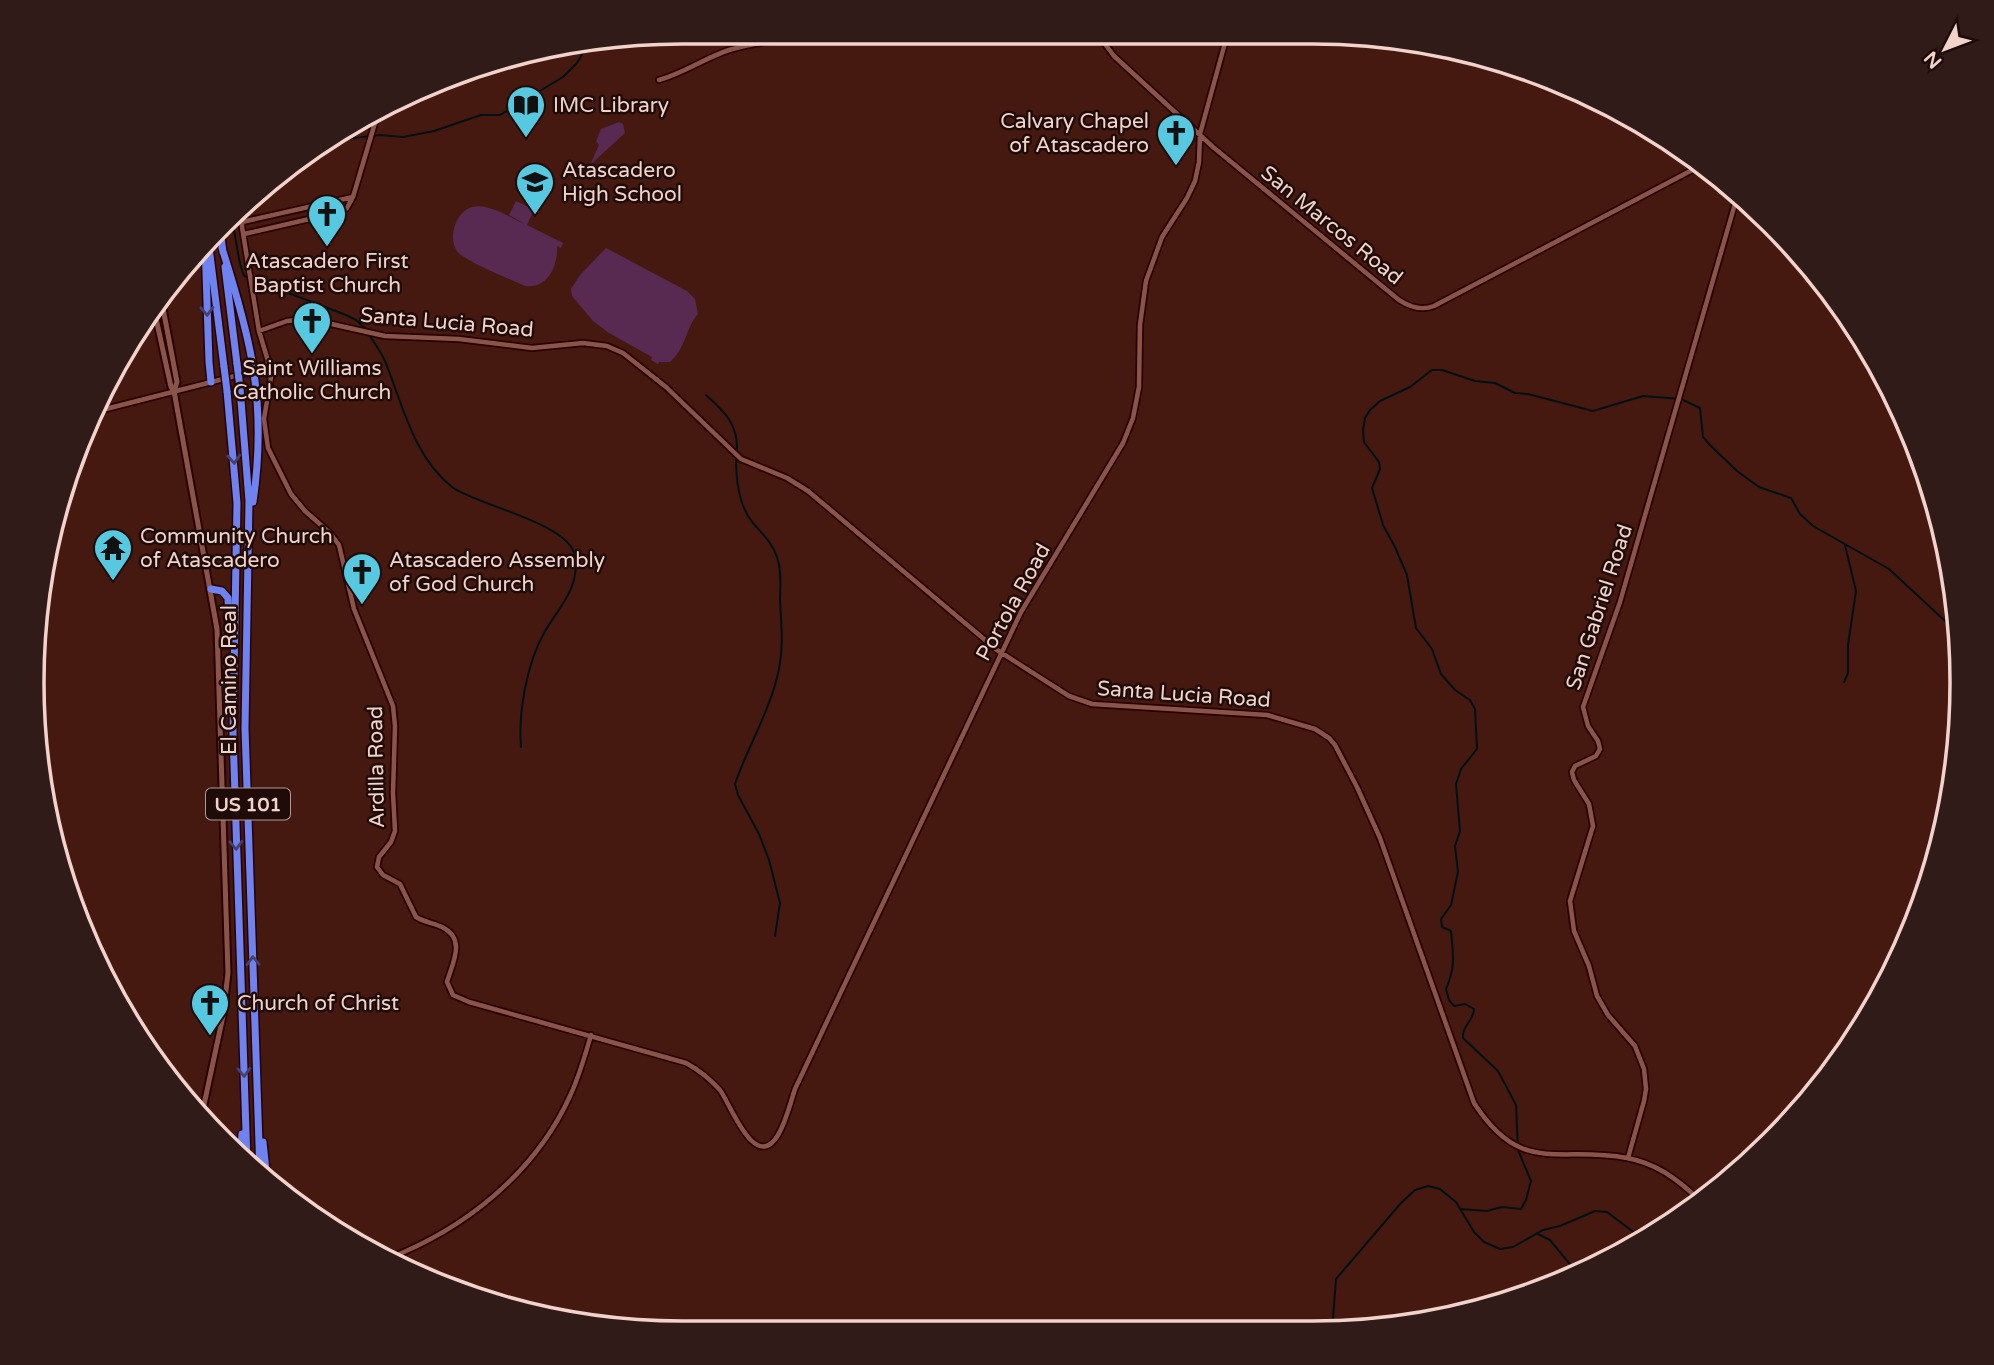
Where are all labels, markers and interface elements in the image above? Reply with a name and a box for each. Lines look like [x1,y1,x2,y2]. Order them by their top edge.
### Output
north arrow [1910,14,1980,84]
text: N [1920,47,1946,73]
library icon: IMC Library [505,84,547,139]
place label: IMC Library [553,93,669,118]
place label: Calvary Chapel of Atascadero [1000,109,1149,158]
church icon: Calvary Chapel of Atascadero [1155,112,1197,167]
place label: Atascadero High School [562,158,682,207]
school or university icon: Atascadero High School [514,161,556,216]
street label: San Marcos Road [1256,161,1408,290]
church icon: Atascadero First Baptist Church [306,193,348,248]
place label: Atascadero First Baptist Church [245,249,409,298]
church icon: Saint Williams Catholic Church [291,300,333,355]
street label: Santa Lucia Road [359,302,535,343]
one-way arrow [199,306,214,317]
place label: Saint Williams Catholic Church [233,356,391,405]
one-way arrow [227,454,242,465]
street label: San Gabriel Road [1561,521,1638,693]
place label: Community Church of Atascadero [140,524,333,573]
temple icon: Community Church of Atascadero [92,527,134,582]
street label: Portola Road [971,539,1056,665]
place label: Atascadero Assembly of God Church [389,548,605,597]
church icon: Atascadero Assembly of God Church [341,551,383,606]
street label: El Camino Real [217,605,242,755]
street label: Santa Lucia Road [1096,676,1272,713]
street label: Ardilla Road [363,706,390,828]
road number: US 101 [206,789,290,820]
one-way arrow [229,839,244,850]
one-way arrow [245,955,260,966]
church icon: Church of Christ [189,982,231,1037]
place label: Church of Christ [237,991,399,1016]
one-way arrow [236,1067,251,1078]

